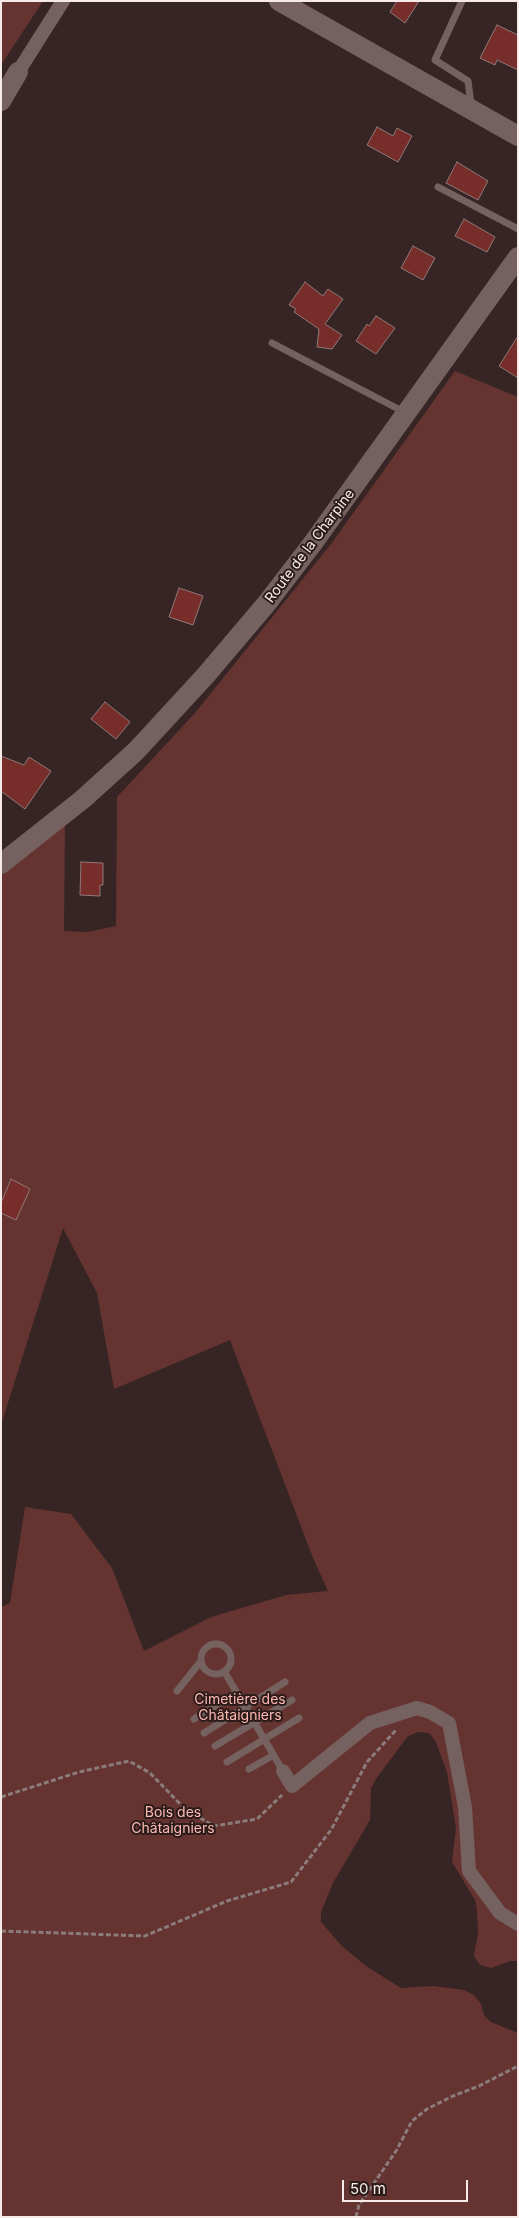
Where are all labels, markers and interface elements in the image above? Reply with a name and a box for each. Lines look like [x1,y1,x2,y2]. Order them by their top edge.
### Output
street label: Route de la Charpine [262,486,358,606]
park label: Cimetière des Châtaigniers [194,1692,286,1724]
park label: Bois des Châtaigniers [131,1805,215,1838]
scale bar [344,2170,470,2202]
text: 50 m [350,2179,386,2198]

